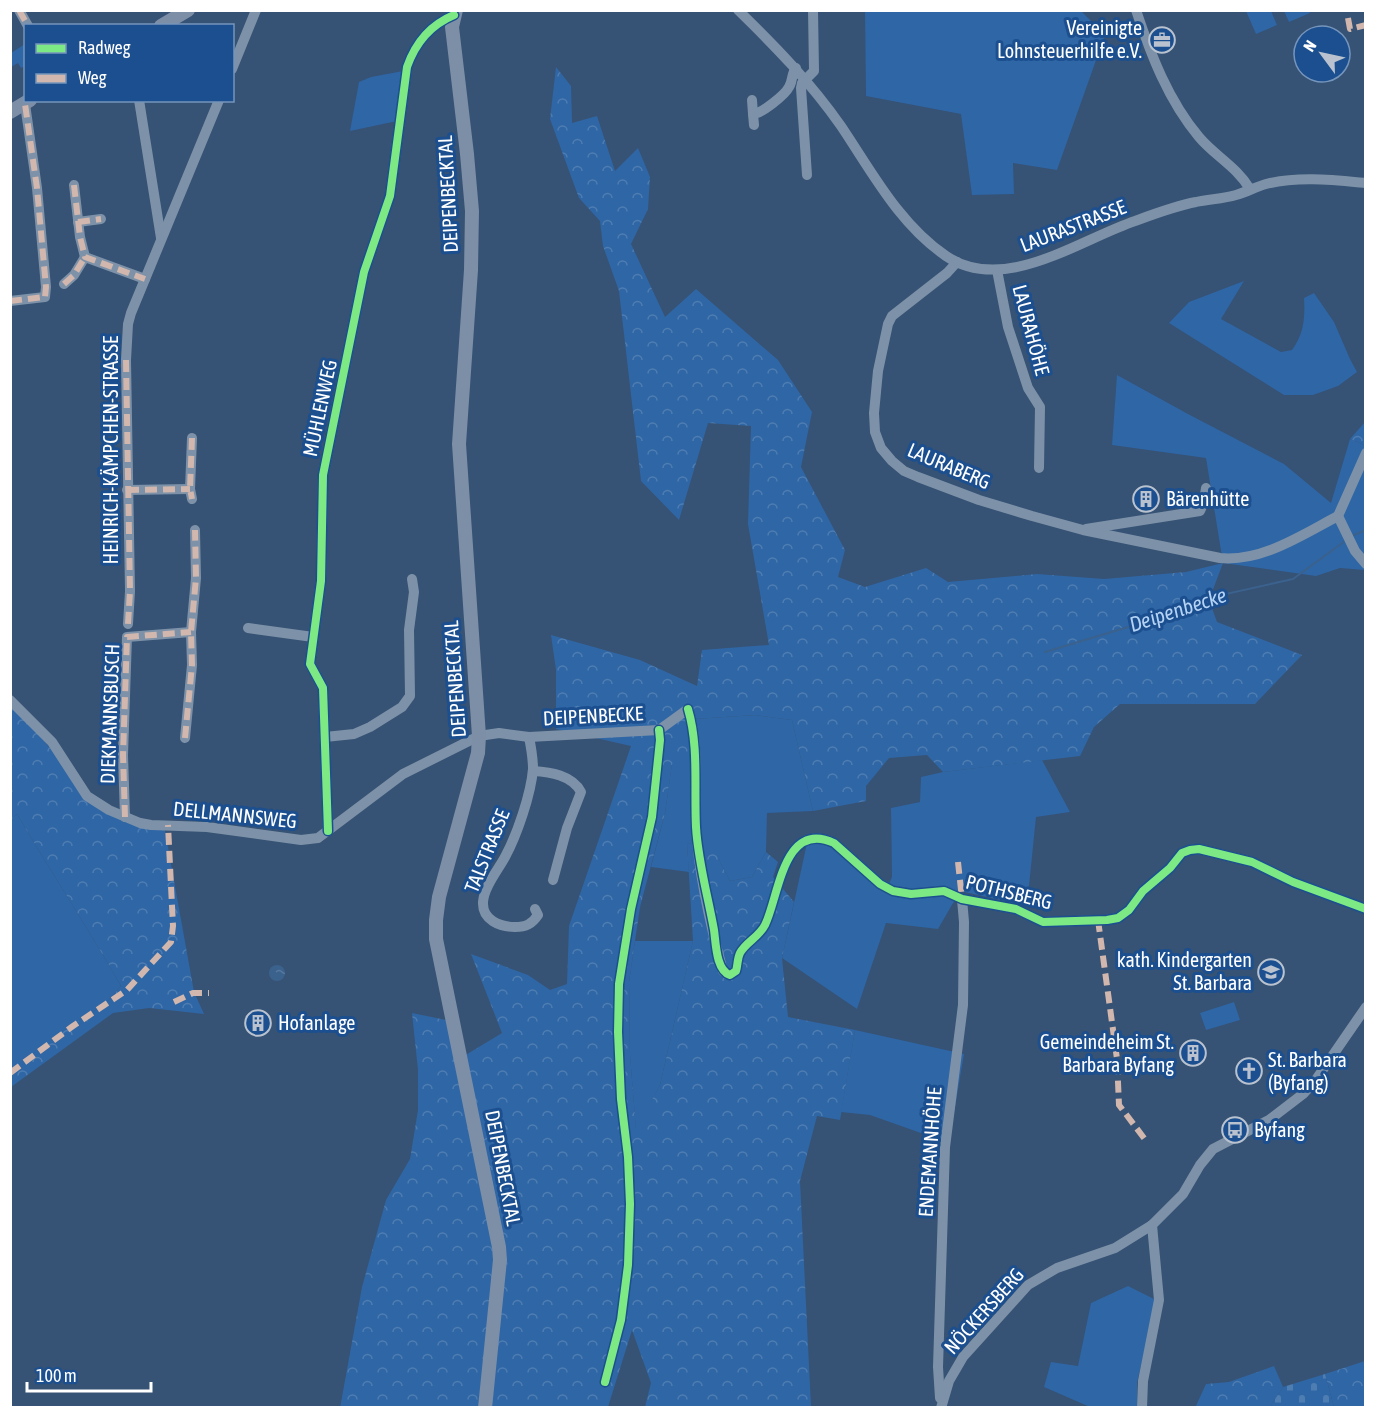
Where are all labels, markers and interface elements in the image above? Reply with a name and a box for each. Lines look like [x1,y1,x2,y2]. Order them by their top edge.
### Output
place label: Vereinigte Lohnsteuerhilfe e.V. [997,16,1142,62]
legend [24,24,234,102]
north arrow [1292,24,1352,84]
office icon: Vereinigte Lohnsteuerhilfe e.V. [1147,25,1177,55]
text: Radweg [78,37,131,58]
text: N [1299,37,1320,55]
text: Weg [78,67,107,88]
street label: DEIPENBECKTAL [433,135,462,253]
street label: LAURASTRASSE [1017,195,1129,256]
street label: LAURAHÖHE [1008,282,1055,378]
street label: HEINRICH-KÄMPCHEN-STRASSE [99,335,122,564]
street label: MÜHLENWEG [298,357,341,458]
street label: LAURABERG [904,438,994,493]
building icon: Bärenhütte [1131,484,1161,514]
place label: Bärenhütte [1166,487,1249,510]
water label: Deipenbecke [1126,582,1229,636]
street label: DEIPENBECKTAL [439,619,470,738]
street label: DIEKMANNSBUSCH [96,644,123,784]
street label: DEIPENBECKE [542,701,644,730]
street label: DELLMANNSWEG [172,797,298,832]
street label: TALSTRASSE [459,805,514,896]
street label: POTHSBERG [964,870,1055,913]
place label: kath. Kindergarten St. Barbara [1117,948,1252,994]
school or university icon: kath. Kindergarten St. Barbara [1256,957,1286,987]
building icon: Hofanlage [243,1008,273,1038]
place label: Hofanlage [278,1011,355,1034]
place label: Gemeindeheim St. Barbara Byfang [1040,1030,1174,1076]
building icon: Gemeindeheim St. Barbara Byfang [1178,1038,1208,1068]
place label: St. Barbara (Byfang) [1268,1048,1347,1094]
church icon: St. Barbara (Byfang) [1234,1056,1264,1086]
street label: ENDEMANNHÖHE [913,1086,946,1218]
street label: DEIPENBECKTAL [481,1108,526,1228]
bus stop icon: Byfang [1220,1115,1250,1145]
place label: Byfang [1254,1118,1305,1141]
street label: NÖCKERSBERG [939,1263,1028,1358]
scale bar [27,1355,152,1393]
text: 100 m [36,1365,77,1386]

